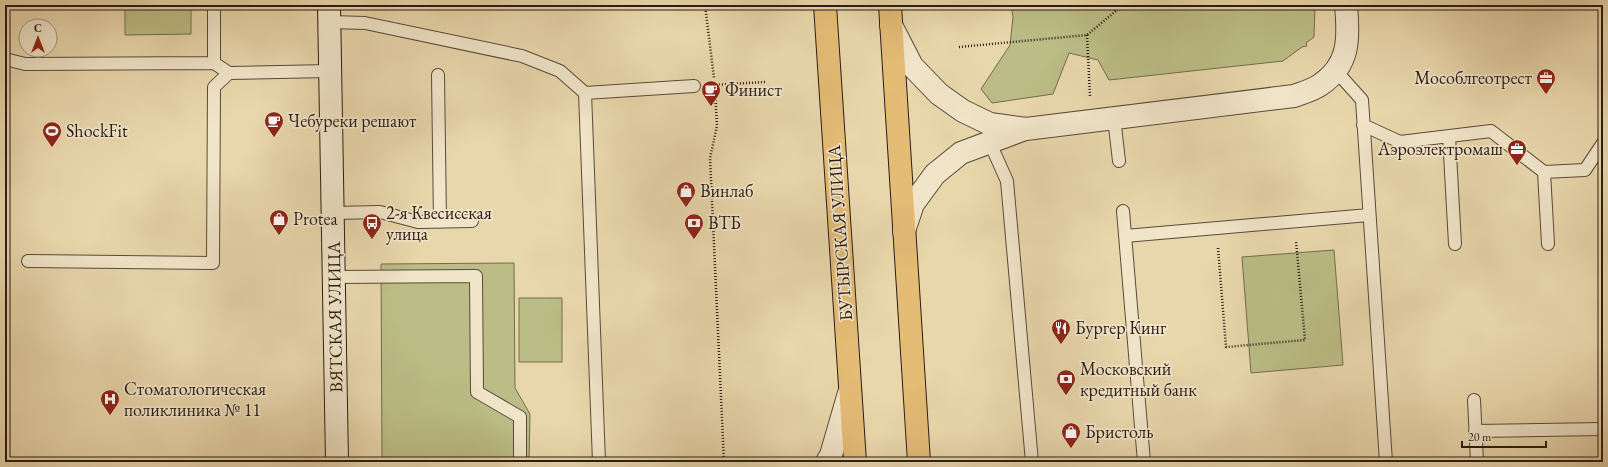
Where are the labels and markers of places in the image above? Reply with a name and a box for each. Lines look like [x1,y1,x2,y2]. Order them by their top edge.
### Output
place label: Мособлгеотрест [1414,66,1533,89]
office icon: Мособлгеотрест [1535,67,1557,95]
place label: Финист [725,78,782,101]
cafe icon: Финист [700,79,722,107]
place label: Чебуреки решают [288,109,417,132]
cafe icon: Чебуреки решают [263,110,285,138]
place label: ShockFit [66,119,128,142]
sports icon: ShockFit [41,120,63,148]
place label: Аэроэлектромаш [1377,137,1504,160]
office icon: Аэроэлектромаш [1506,138,1528,166]
place label: Винлаб [700,179,754,202]
shop icon: Винлаб [675,180,697,208]
place label: 2-я Квесисская улица [386,201,492,245]
place label: Protea [293,207,339,230]
shop icon: Protea [268,208,290,236]
place label: ВТБ [708,211,741,234]
bus stop icon: 2-я Квесисская улица [361,212,383,240]
bank icon: ВТБ [683,212,705,240]
place label: Бургер Кинг [1075,316,1167,339]
restaurant icon: Бургер Кинг [1050,317,1072,345]
place label: Московский кредитный банк [1080,357,1197,401]
bank icon: Московский кредитный банк [1055,368,1077,396]
place label: Стоматологическая поликлиника № 11 [124,377,266,421]
hospital icon: Стоматологическая поликлиника № 11 [99,388,121,416]
place label: Бристоль [1085,420,1154,443]
shop icon: Бристоль [1060,421,1082,449]

